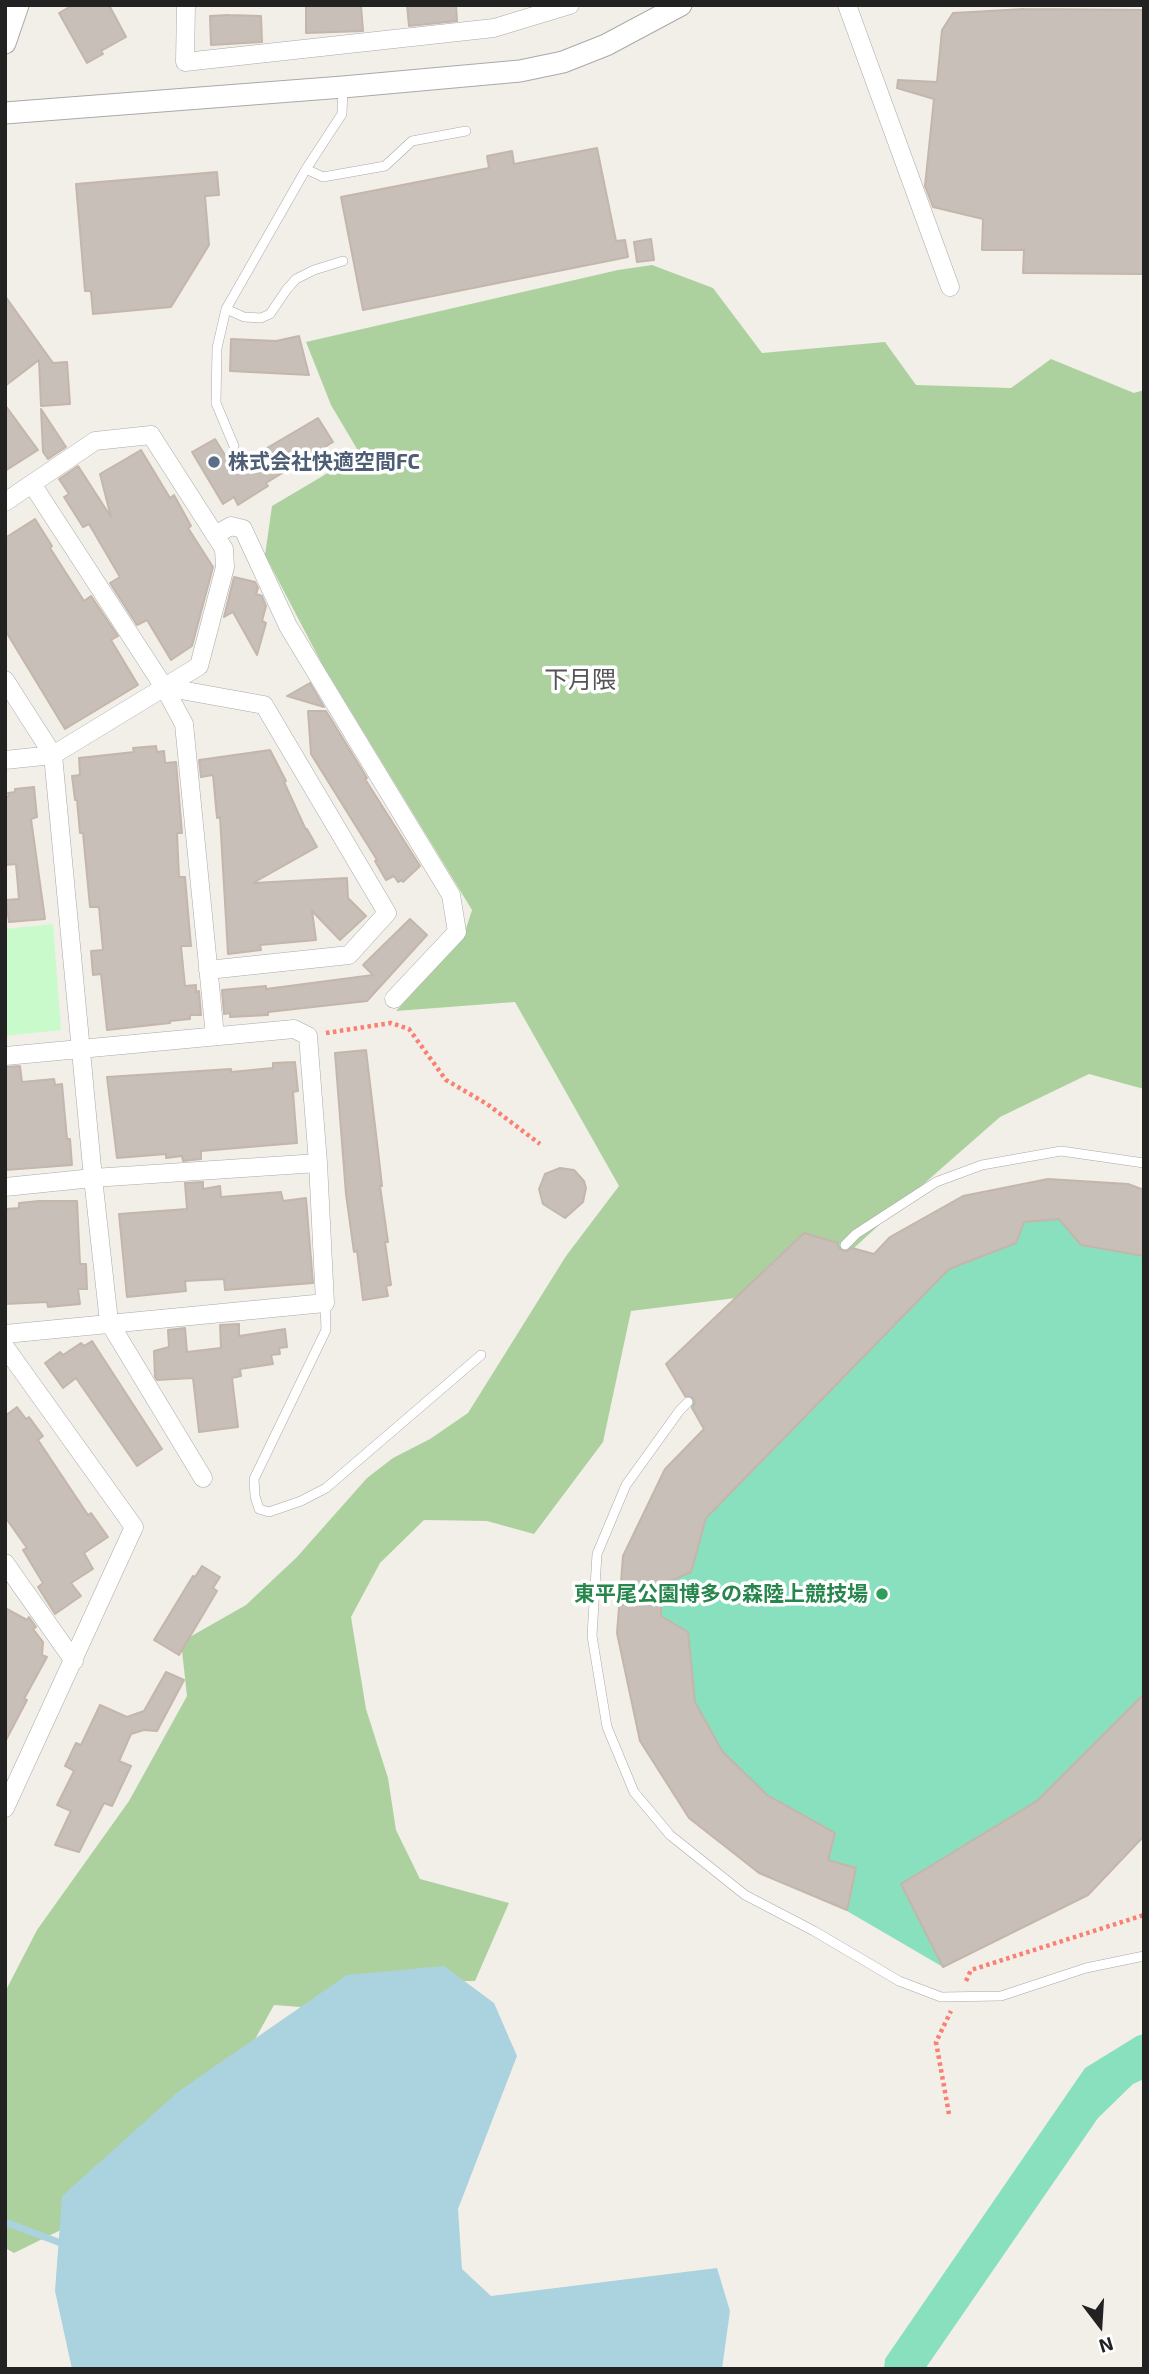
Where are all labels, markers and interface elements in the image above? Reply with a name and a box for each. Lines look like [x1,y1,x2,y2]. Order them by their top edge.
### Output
place label: 株式会社快適空間FC [228,449,420,475]
marker: 株式会社快適空間FC [206,454,222,470]
district label: 下月隈 [544,666,616,694]
place label: 東平尾公園博多の森陸上競技場 [574,1581,868,1607]
marker: 東平尾公園博多の森陸上競技場 [874,1586,890,1602]
north arrow [1065,2290,1135,2360]
text: N [1096,2333,1116,2359]

